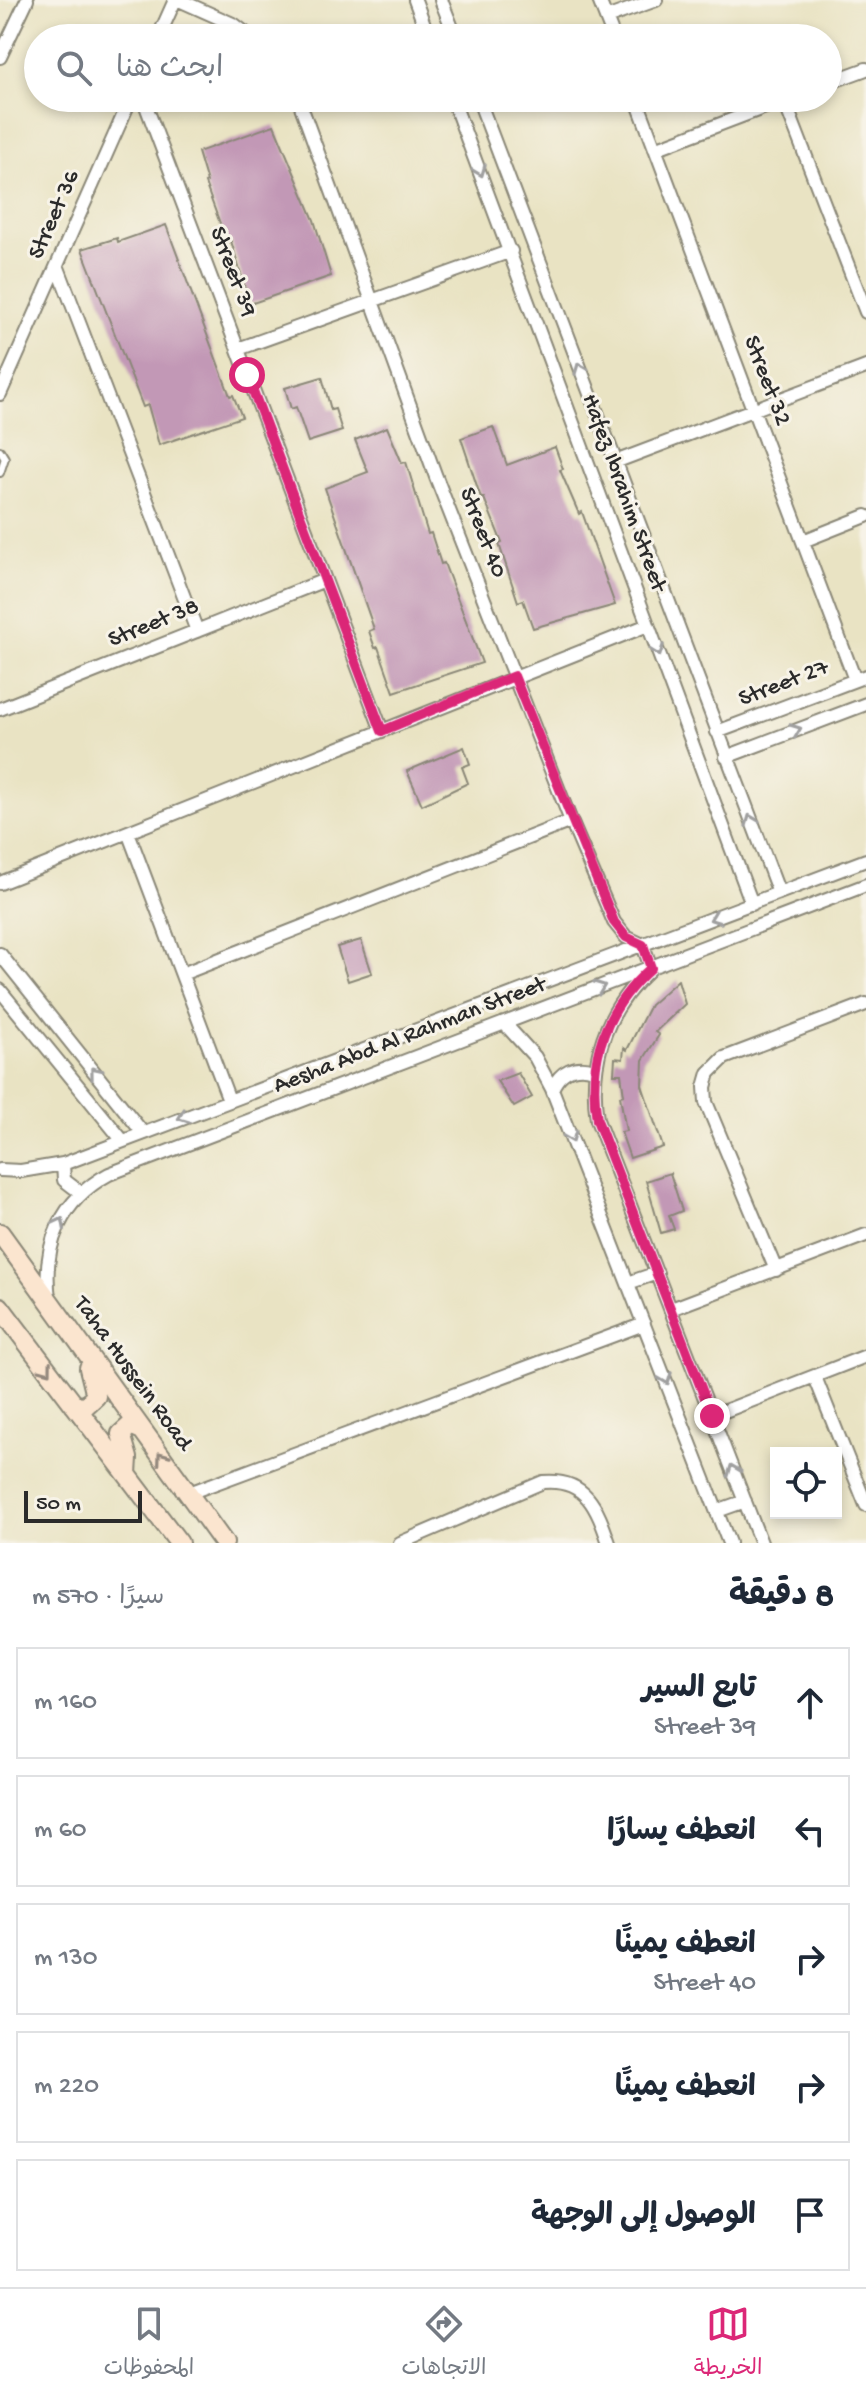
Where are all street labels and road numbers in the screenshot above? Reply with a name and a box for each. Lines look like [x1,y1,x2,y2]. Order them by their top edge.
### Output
street label: Street 36 [23,165,88,264]
street label: Street 39 [202,223,262,321]
street label: Street 32 [736,332,796,430]
street label: Hafez Ibrahim Street [574,390,673,598]
street label: Street 40 [451,484,513,582]
street label: Street 38 [104,593,204,655]
street label: Street 27 [735,653,834,714]
street label: Aesha Abd Al Rahman Street [270,970,552,1101]
street label: Taha Hussein Road [65,1289,199,1459]

